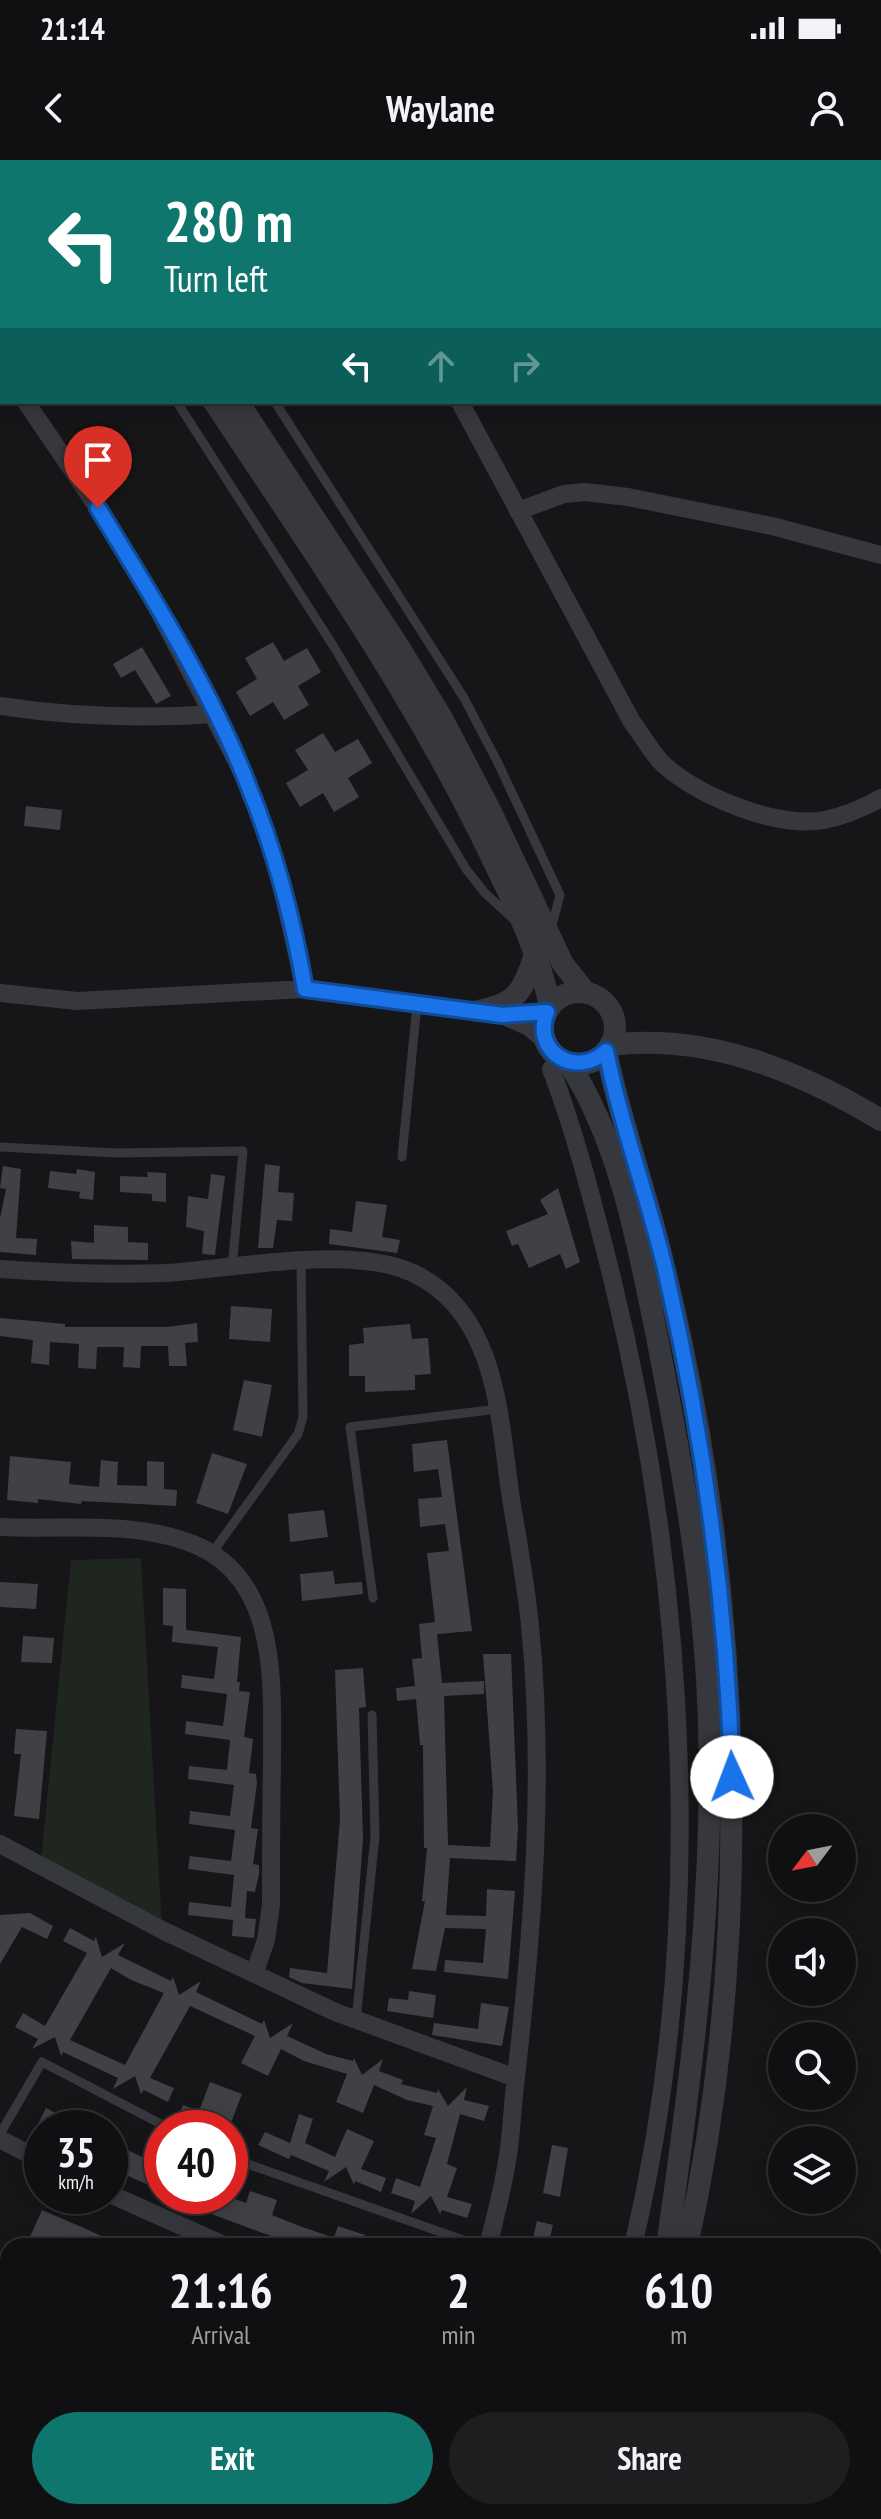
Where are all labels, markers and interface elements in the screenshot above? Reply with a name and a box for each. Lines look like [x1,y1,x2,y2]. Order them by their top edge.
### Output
text: 21:14 [40,9,105,48]
text: Waylane [386,85,495,132]
icon: back [32,86,76,130]
icon: person [805,86,849,130]
text: 280 m [164,185,293,257]
icon: left [32,192,136,296]
text: Turn left [164,255,268,302]
icon: left [335,344,379,388]
icon: ahead [419,344,463,388]
icon: right [503,344,547,388]
pin [64,426,132,508]
icon: arrive [76,438,120,482]
position arrow [690,1735,774,1819]
north arrow [768,1814,856,1902]
map controls [768,1814,856,2214]
button: sound [768,1918,856,2006]
button: search [768,2022,856,2110]
speed limit sign: 40 [144,2110,248,2214]
text: 35 [57,2126,95,2178]
button: layers [768,2126,856,2214]
text: km/h [58,2169,94,2195]
text: 21:16 [169,2259,273,2321]
text: 2 [447,2259,470,2321]
text: 610 [644,2259,713,2321]
text: Arrival [191,2318,250,2351]
text: min [441,2318,475,2351]
text: m [670,2318,687,2351]
button: Exit [32,2412,433,2504]
button: Share [449,2412,850,2504]

